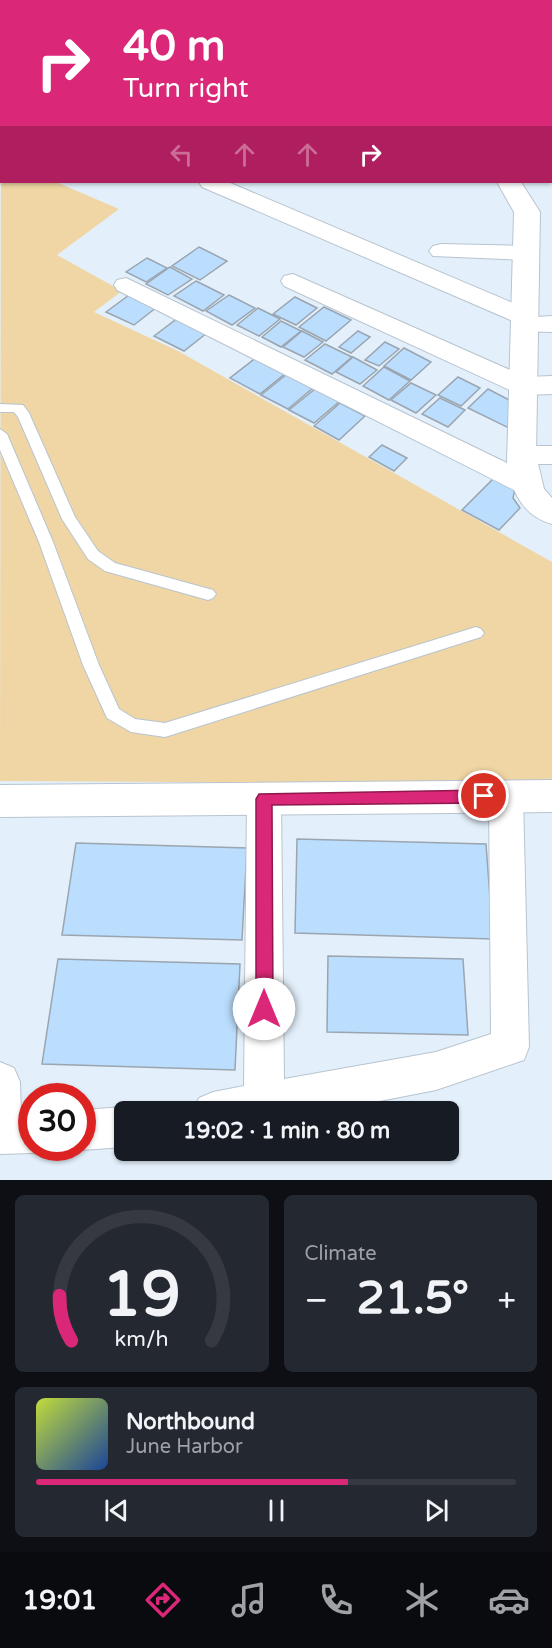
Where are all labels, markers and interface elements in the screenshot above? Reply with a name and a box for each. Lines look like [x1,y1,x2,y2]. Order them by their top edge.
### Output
text: 40 m [123,21,225,72]
icon: right [24,24,102,102]
text: Turn right [123,72,249,105]
icon: left [165,138,198,171]
icon: ahead [228,138,261,171]
icon: ahead [291,138,324,171]
icon: right [354,138,387,171]
pin [458,770,509,821]
icon: arrive [467,779,500,812]
position arrow [232,977,296,1041]
speed limit sign: 30 [18,1083,96,1161]
text: 19:02 · 1 min · 80 m [183,1118,390,1144]
text: Climate [305,1242,377,1266]
text: 19 [103,1258,181,1333]
text: 21.5° [356,1272,469,1326]
text: − [305,1281,328,1320]
text: + [497,1281,516,1320]
text: km/h [115,1326,169,1352]
text: Northbound [126,1409,255,1435]
text: June Harbor [126,1435,243,1459]
icon: previous [100,1494,133,1527]
icon: pause [260,1494,293,1527]
icon: next [420,1494,453,1527]
icon: directions [142,1579,184,1621]
icon: music [228,1579,270,1621]
icon: phone [315,1579,357,1621]
icon: climate [401,1579,443,1621]
icon: car [488,1579,530,1621]
text: 19:01 [22,1584,97,1617]

